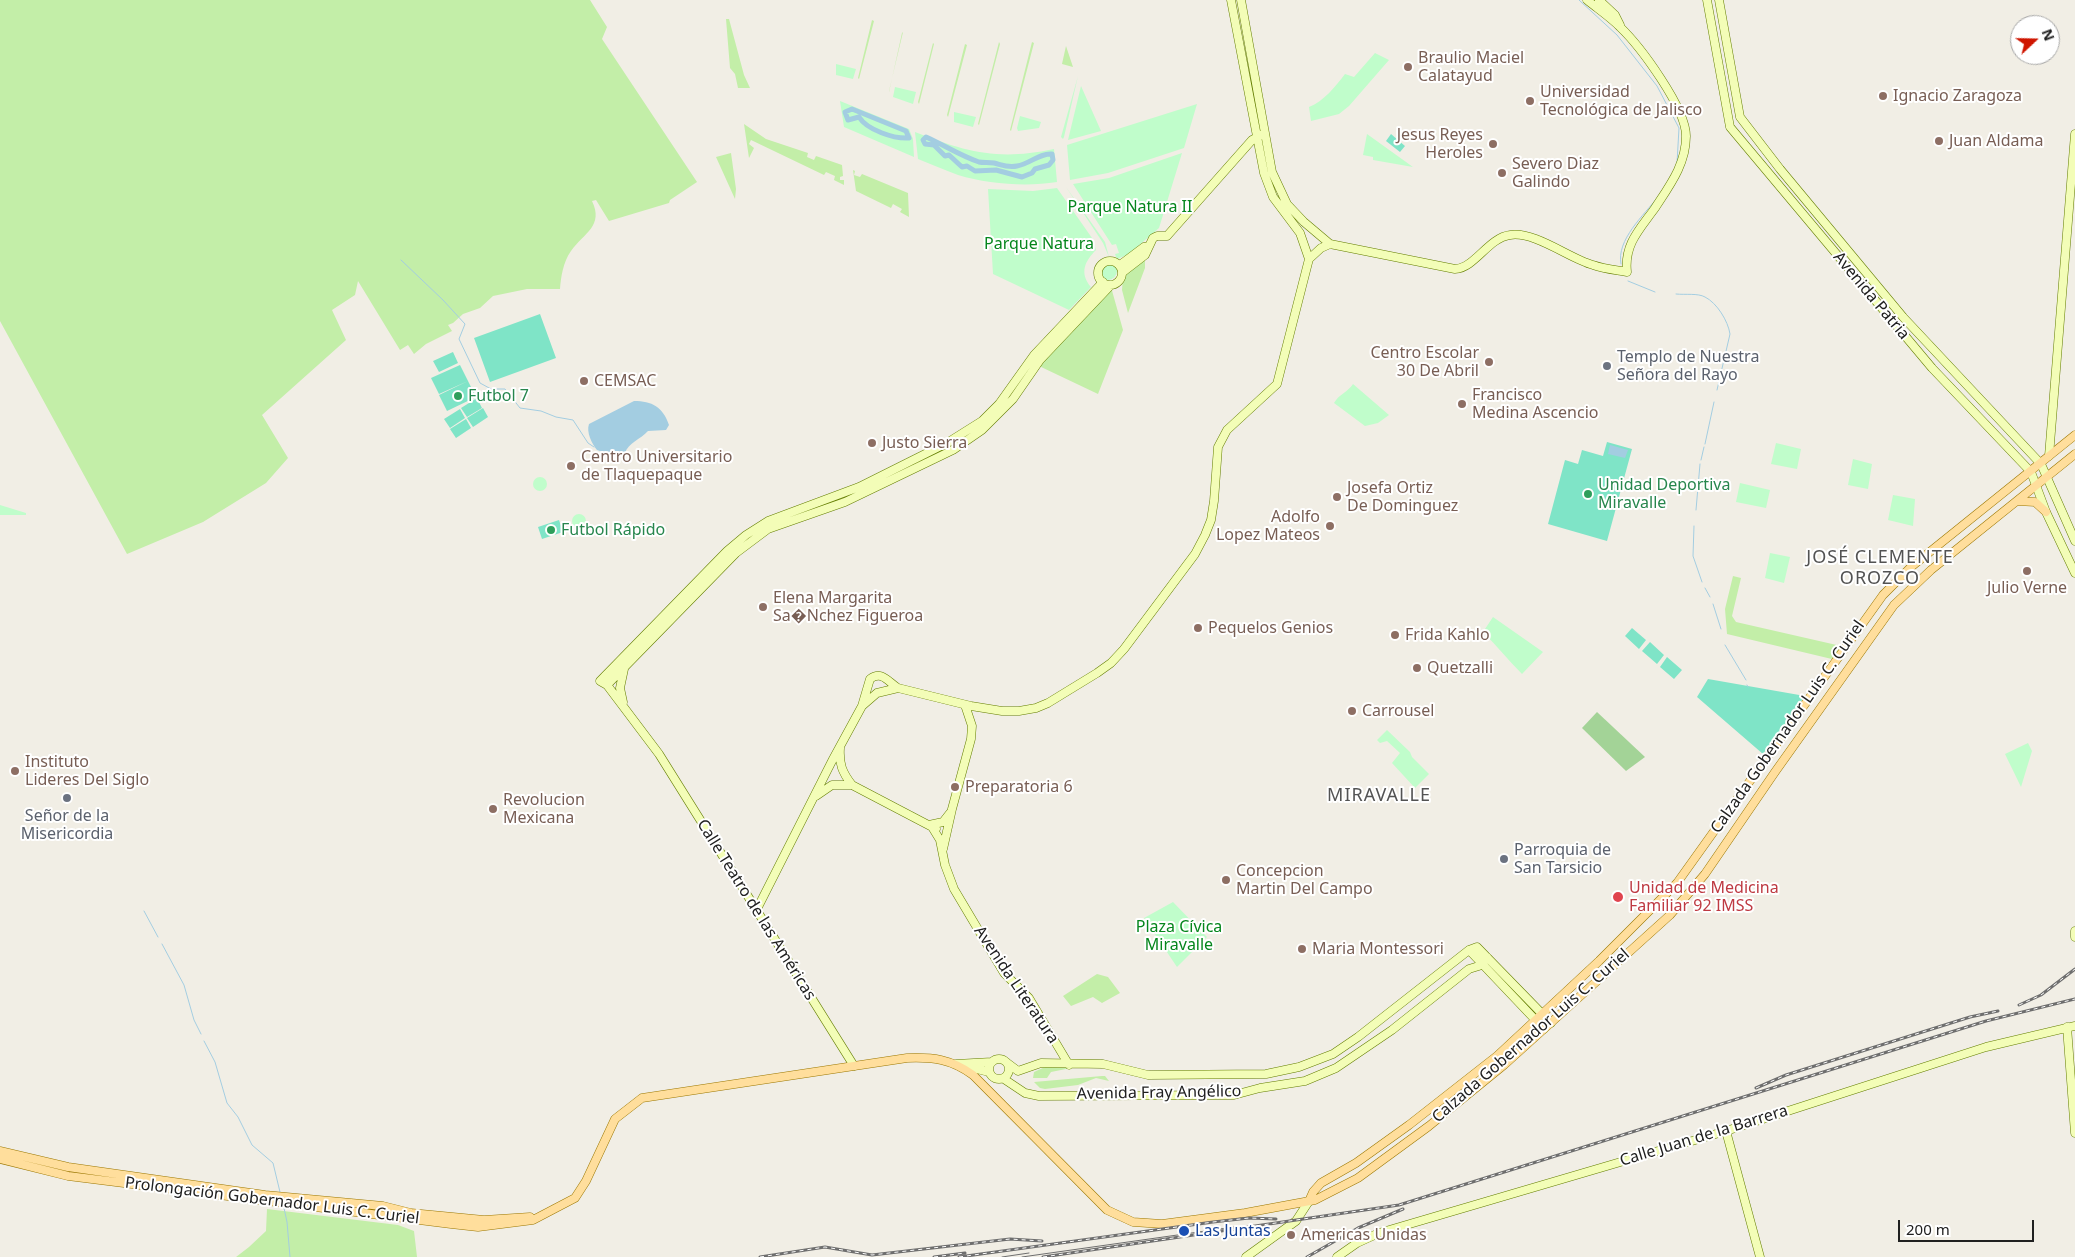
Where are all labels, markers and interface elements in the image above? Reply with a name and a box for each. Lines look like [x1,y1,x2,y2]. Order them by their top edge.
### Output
north arrow [2010,15,2060,65]
text: N [2038,26,2059,44]
place label: Braulio Maciel Calatayud [1418,48,1524,86]
marker: Braulio Maciel Calatayud [1402,61,1414,73]
place label: Universidad Tecnológica de Jalisco [1540,82,1702,120]
place label: Ignacio Zaragoza [1893,86,2022,106]
marker: Ignacio Zaragoza [1877,90,1889,102]
marker: Universidad Tecnológica de Jalisco [1524,95,1536,107]
place label: Jesus Reyes Heroles [1397,125,1483,163]
place label: Juan Aldama [1949,131,2043,151]
marker: Juan Aldama [1933,135,1945,147]
marker: Jesus Reyes Heroles [1487,138,1499,150]
place label: Severo Diaz Galindo [1512,154,1599,192]
marker: Severo Diaz Galindo [1496,167,1508,179]
park label: Parque Natura II [1068,197,1192,217]
park label: Parque Natura [984,234,1094,254]
street label: Avenida Patria [1829,248,1913,344]
place label: Centro Escolar 30 De Abril [1370,343,1479,381]
place label: Templo de Nuestra Señora del Rayo [1617,347,1759,385]
marker: Centro Escolar 30 De Abril [1483,356,1495,368]
marker: Templo de Nuestra Señora del Rayo [1601,360,1613,372]
place label: CEMSAC [594,371,656,391]
marker: CEMSAC [578,375,590,387]
place label: Francisco Medina Ascencio [1472,385,1598,423]
place label: Futbol 7 [468,386,529,406]
marker: Futbol 7 [452,390,464,402]
marker: Francisco Medina Ascencio [1456,398,1468,410]
place label: Justo Sierra [882,433,967,453]
marker: Justo Sierra [866,437,878,449]
place label: Centro Universitario de Tlaquepaque [581,447,732,485]
marker: Centro Universitario de Tlaquepaque [565,460,577,472]
place label: Unidad Deportiva Miravalle [1598,475,1730,513]
place label: Josefa Ortiz De Dominguez [1347,478,1458,516]
marker: Unidad Deportiva Miravalle [1582,488,1594,500]
marker: Josefa Ortiz De Dominguez [1331,491,1343,503]
place label: Adolfo Lopez Mateos [1216,507,1320,545]
place label: Futbol Rápido [561,520,665,540]
marker: Adolfo Lopez Mateos [1324,520,1336,532]
marker: Futbol Rápido [545,524,557,536]
district label: JOSÉ CLEMENTE OROZCO [1805,547,1955,590]
marker: Julio Verne [2021,565,2033,577]
place label: Julio Verne [1987,578,2067,598]
place label: Elena Margarita Sa�Nchez Figueroa [773,588,923,626]
marker: Elena Margarita Sa�Nchez Figueroa [757,601,769,613]
street label: Calzada Gobernador Luis C. Curiel [1707,617,1869,837]
place label: Pequelos Genios [1208,618,1333,638]
marker: Pequelos Genios [1192,622,1204,634]
place label: Frida Kahlo [1405,625,1490,645]
marker: Frida Kahlo [1389,629,1401,641]
place label: Quetzalli [1427,658,1493,678]
marker: Quetzalli [1411,662,1423,674]
place label: Carrousel [1362,701,1434,721]
marker: Carrousel [1346,705,1358,717]
place label: Instituto Lideres Del Siglo [25,752,149,790]
marker: Instituto Lideres Del Siglo [9,765,21,777]
place label: Preparatoria 6 [965,777,1073,797]
marker: Preparatoria 6 [949,781,961,793]
district label: MIRAVALLE [1326,785,1432,807]
place label: Revolucion Mexicana [503,790,585,828]
marker: Señor de la Misericordia [61,792,73,804]
marker: Revolucion Mexicana [487,803,499,815]
place label: Señor de la Misericordia [21,806,113,844]
street label: Calle Teatro de las Américas [692,816,820,1004]
place label: Parroquia de San Tarsicio [1514,840,1611,878]
marker: Parroquia de San Tarsicio [1498,853,1510,865]
place label: Concepcion Martin Del Campo [1236,861,1373,899]
marker: Concepcion Martin Del Campo [1220,874,1232,886]
place label: Unidad de Medicina Familiar 92 IMSS [1629,878,1779,916]
marker: Unidad de Medicina Familiar 92 IMSS [1611,890,1625,904]
park label: Plaza Cívica Miravalle [1136,917,1222,955]
street label: Avenida Literatura [969,922,1063,1048]
place label: Maria Montessori [1312,939,1444,959]
marker: Maria Montessori [1296,943,1308,955]
street label: Calzada Gobernador Luis C. Curiel [1428,945,1634,1127]
street label: Avenida Fray Angélico [1076,1082,1242,1104]
street label: Calle Juan de la Barrera [1618,1101,1790,1171]
street label: Prolongación Gobernador Luis C. Curiel [124,1173,420,1229]
scale bar [1900,1210,2036,1242]
text: 200 m [1906,1219,1950,1239]
place label: Las Juntas [1195,1221,1271,1241]
marker: Las Juntas [1177,1224,1191,1238]
place label: Americas Unidas [1301,1225,1427,1245]
marker: Americas Unidas [1285,1229,1297,1241]

